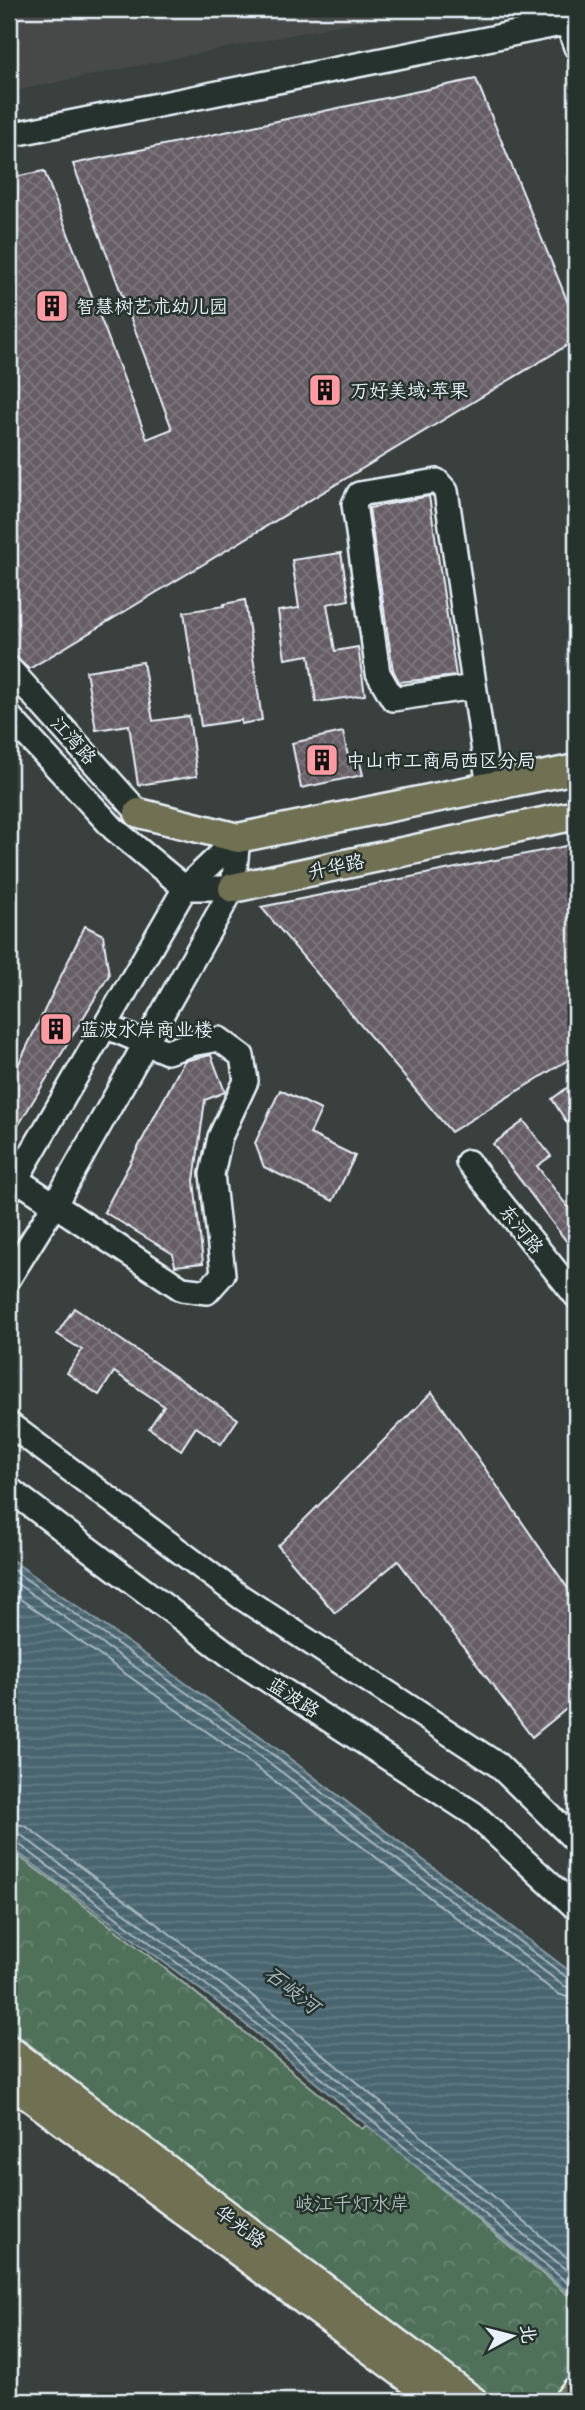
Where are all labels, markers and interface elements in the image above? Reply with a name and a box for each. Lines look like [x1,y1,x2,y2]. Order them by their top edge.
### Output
building icon: 智慧树艺术幼儿园 [33,287,71,325]
place label: 智慧树艺术幼儿园 [76,293,228,323]
building icon: 万好美域·苹果 [306,371,344,409]
place label: 万好美域·苹果 [350,377,469,407]
street label: 江湾路 [42,710,103,773]
building icon: 中山市工商局西区分局 [303,741,341,779]
place label: 中山市工商局西区分局 [346,747,536,777]
street label: 升华路 [305,847,367,889]
building icon: 蓝波水岸商业楼 [37,1010,75,1048]
place label: 蓝波水岸商业楼 [80,1016,213,1046]
street label: 东河路 [491,1199,550,1262]
street label: 蓝波路 [261,1671,325,1727]
water label: 石岐河 [256,1959,328,2025]
park label: 岐江千灯水岸 [295,2190,409,2220]
street label: 华光路 [208,2198,272,2257]
north arrow [476,2302,546,2372]
text: 北 [511,2323,543,2345]

